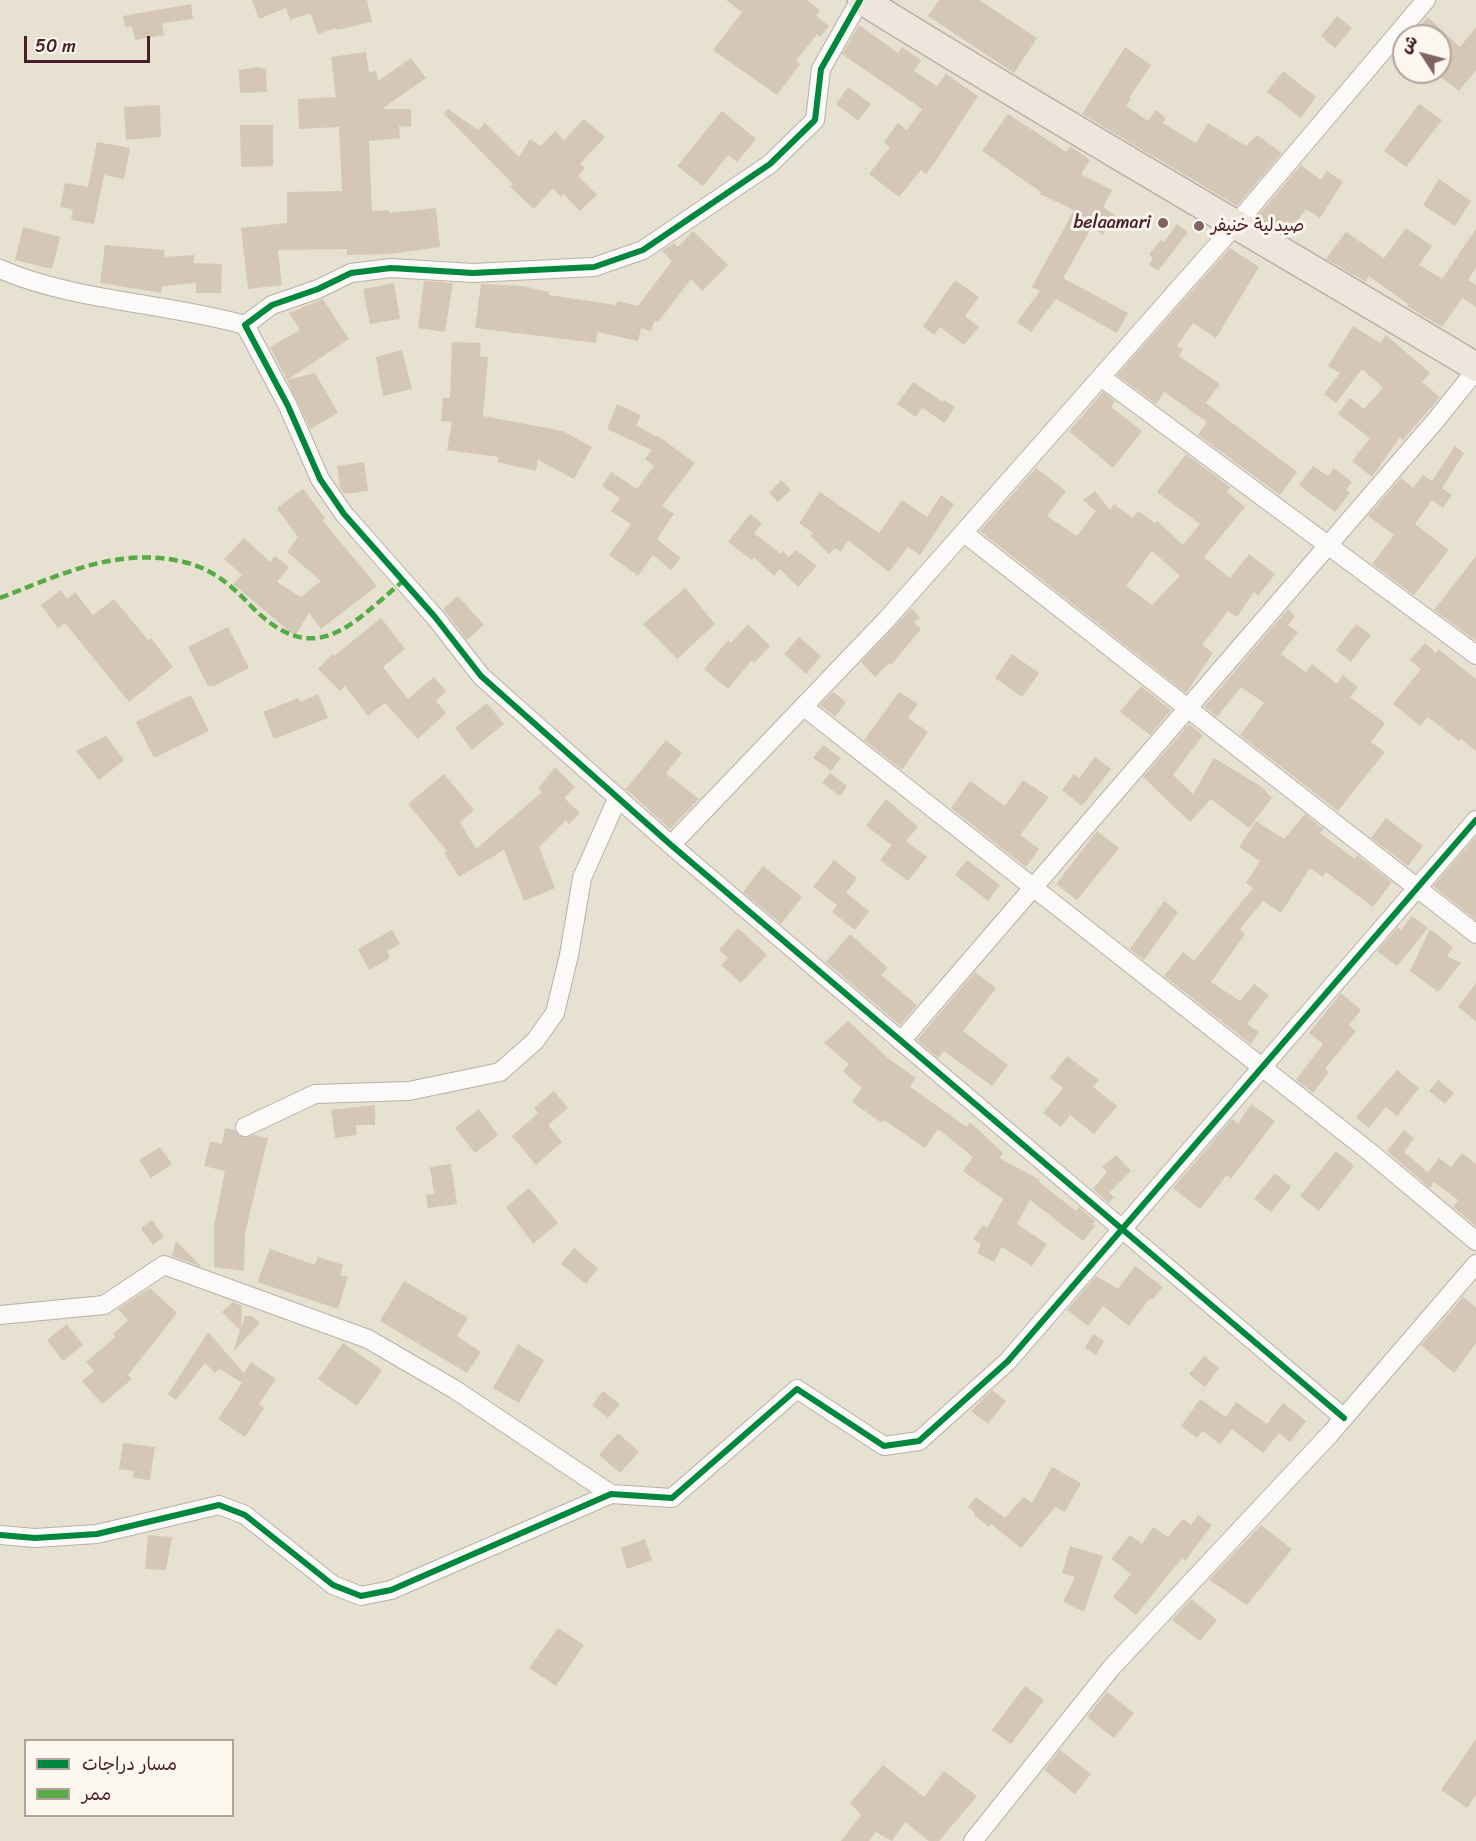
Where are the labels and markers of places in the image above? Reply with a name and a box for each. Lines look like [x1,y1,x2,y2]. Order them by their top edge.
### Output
place label: belaamari [1073,212,1151,234]
place label: صيدلية خنيفر [1211,215,1304,237]
marker: belaamari [1156,216,1170,230]
marker: صيدلية خنيفر [1192,219,1206,233]

